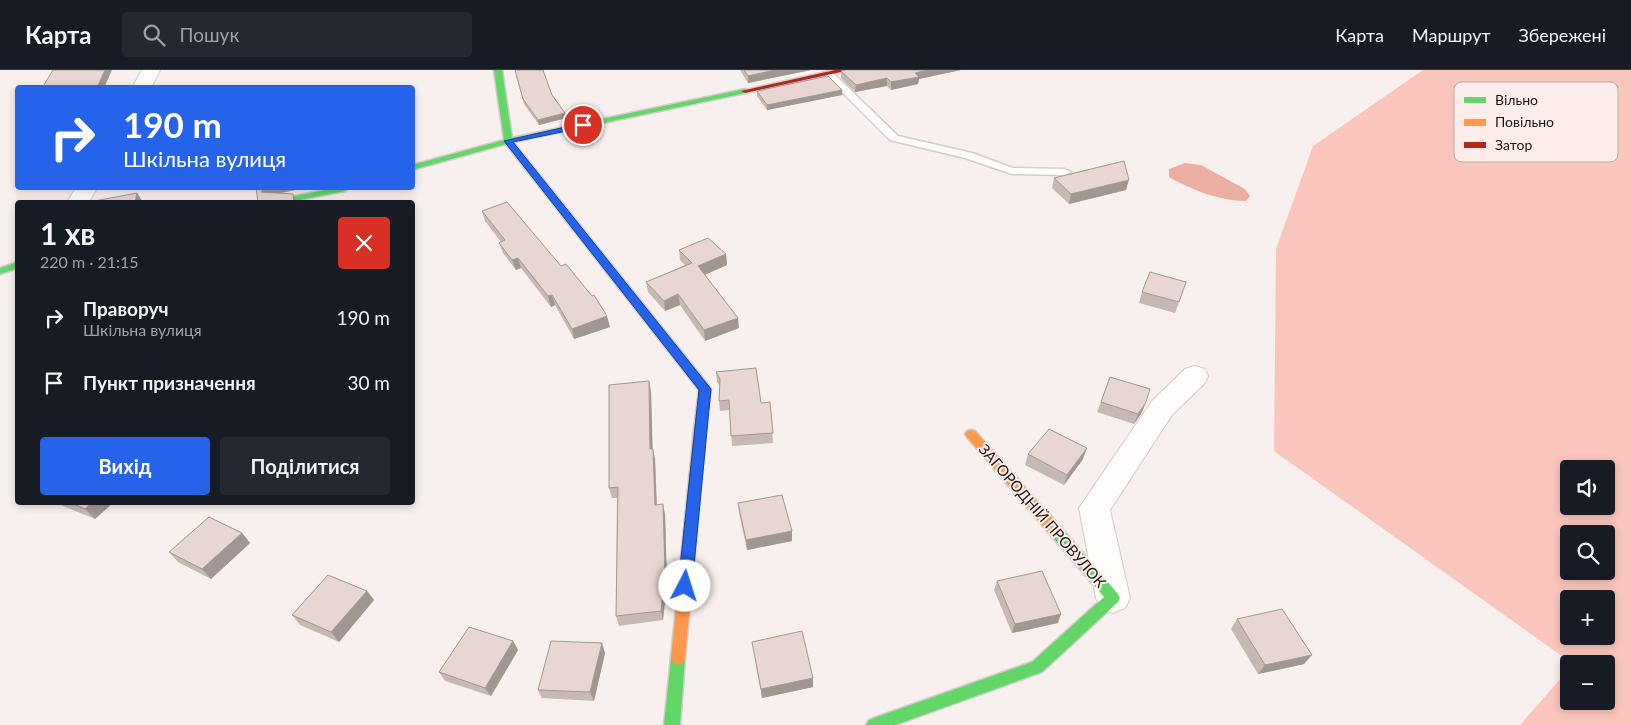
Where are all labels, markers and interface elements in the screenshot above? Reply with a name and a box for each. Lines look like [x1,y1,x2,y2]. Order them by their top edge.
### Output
search box [122,12,472,57]
text: Карта [25,20,92,49]
icon: search [140,21,168,49]
text: Пошук [180,23,239,46]
text: Карта [1335,24,1384,46]
text: Маршрут [1412,24,1491,46]
text: Збережені [1519,24,1606,46]
legend [1454,82,1618,162]
text: Вільно [1495,91,1538,108]
text: 190 m [123,103,222,145]
pin [562,104,604,146]
icon: right [40,105,105,170]
icon: arrive [569,111,597,139]
text: Повільно [1495,113,1554,130]
text: Затор [1495,136,1532,153]
text: Шкільна вулиця [123,145,286,172]
text: 1 хв [40,215,95,251]
button: close [338,217,390,269]
text: 220 m · 21:15 [40,252,139,271]
text: Праворуч [83,297,168,320]
icon: right [40,304,68,332]
text: 190 m [336,306,390,329]
text: Шкільна вулиця [83,320,202,339]
icon: arrive [40,369,68,397]
text: Пункт призначення [83,371,256,394]
text: 30 m [347,371,390,394]
button: Вихід [40,437,210,495]
button: Поділитися [220,437,390,495]
street label: ЗАГОРОДНІЙ ПРОВУЛОК [975,440,1110,591]
map controls [1560,460,1615,710]
button: sound [1560,460,1615,515]
button: search [1560,525,1615,580]
position arrow [658,559,710,611]
button: + [1560,590,1615,645]
button: − [1560,655,1615,710]

